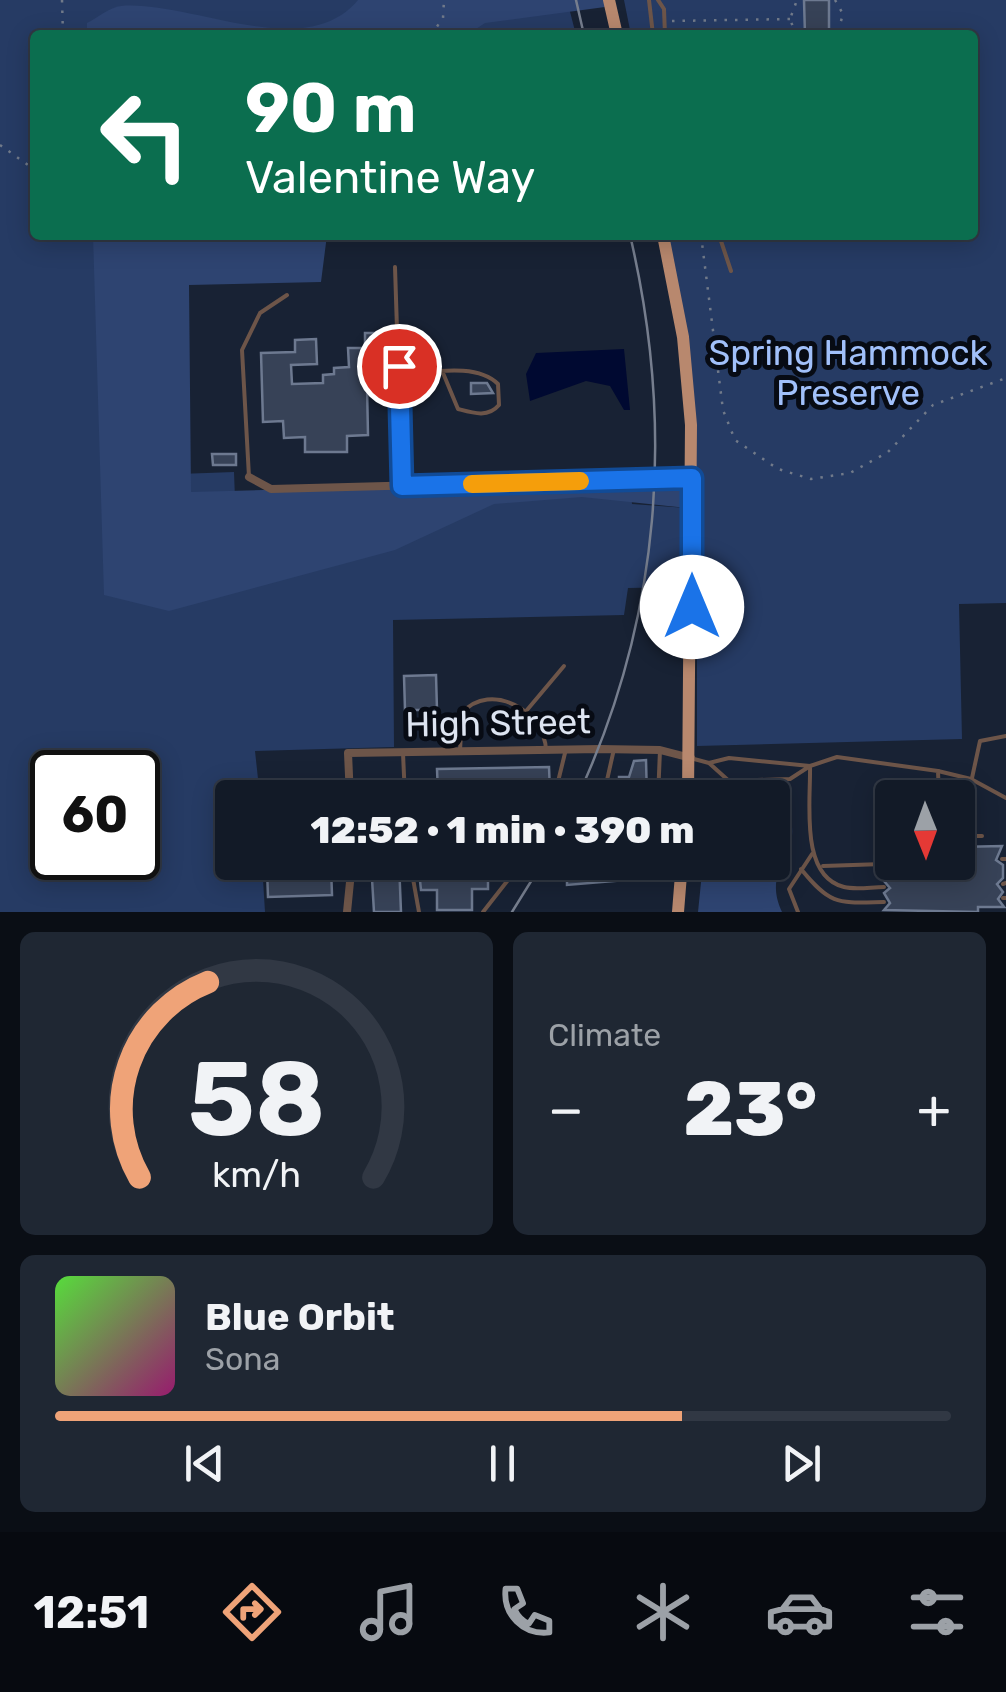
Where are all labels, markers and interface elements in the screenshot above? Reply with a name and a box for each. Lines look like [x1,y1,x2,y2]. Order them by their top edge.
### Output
text: 90 m [245,67,417,150]
icon: left [80,70,210,200]
text: Valentine Way [245,151,535,204]
pin [357,324,442,409]
park label: Spring Hammock Preserve [708,332,988,414]
icon: arrive [372,339,427,394]
position arrow [640,555,744,659]
street label: High Street [405,700,591,746]
speed limit sign: 60 [30,750,160,880]
north arrow [875,780,975,880]
map controls [875,780,975,880]
text: 12:52 · 1 min · 390 m [311,807,694,853]
text: Climate [548,1016,661,1054]
text: 58 [188,1038,325,1161]
text: 23° [683,1065,817,1154]
text: − [548,1077,584,1142]
text: + [917,1077,951,1142]
text: km/h [212,1154,301,1196]
text: Blue Orbit [205,1294,395,1340]
text: Sona [205,1340,280,1378]
icon: previous [177,1436,232,1491]
icon: pause [475,1436,530,1491]
icon: next [774,1436,829,1491]
icon: directions [217,1577,287,1647]
icon: music [354,1577,424,1647]
icon: phone [491,1577,561,1647]
icon: climate [628,1577,698,1647]
icon: car [765,1577,835,1647]
icon: filters [902,1577,972,1647]
text: 12:51 [34,1586,149,1639]

